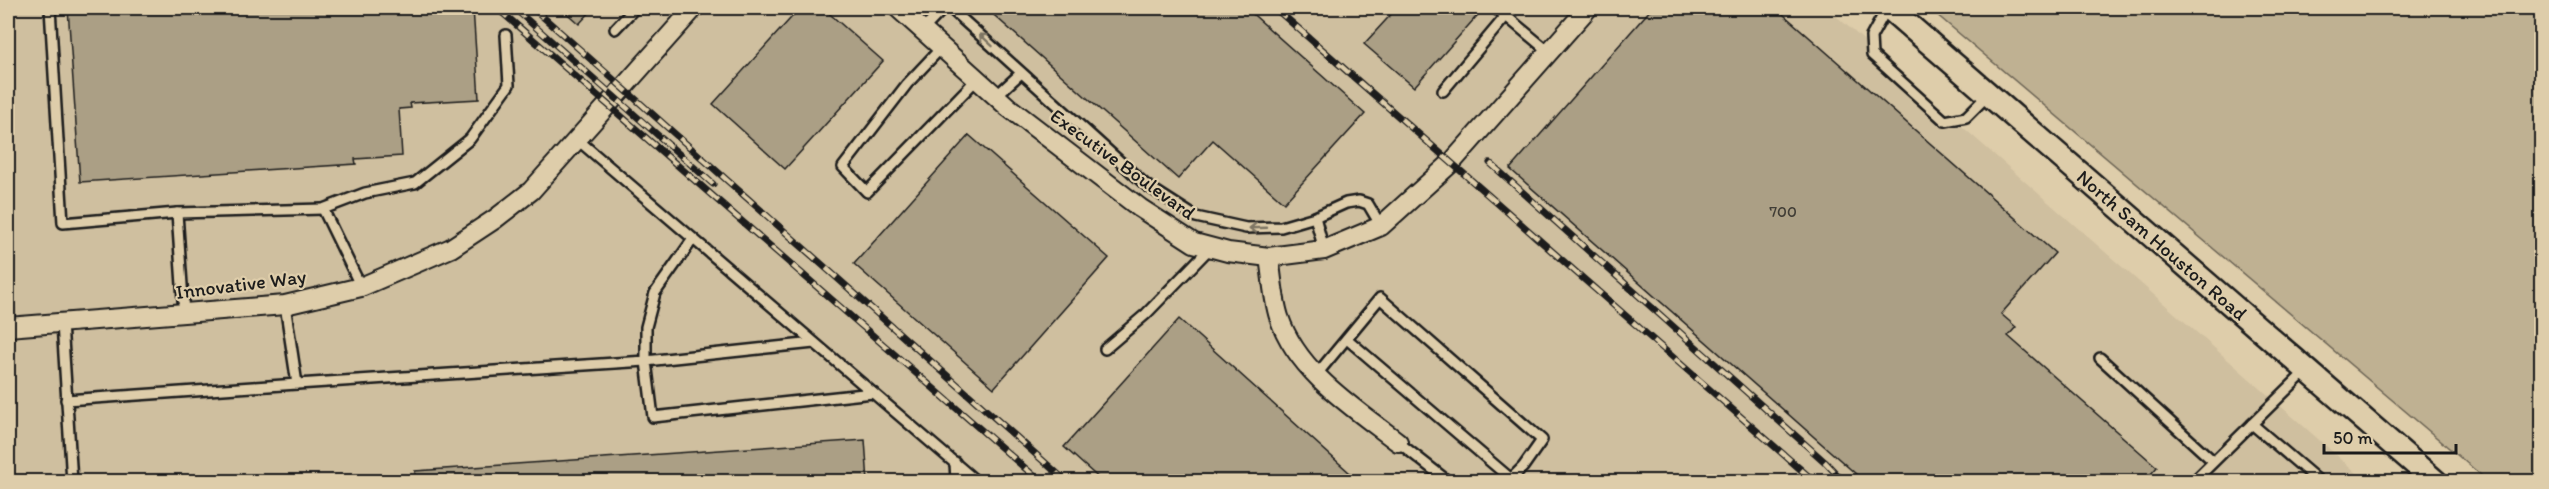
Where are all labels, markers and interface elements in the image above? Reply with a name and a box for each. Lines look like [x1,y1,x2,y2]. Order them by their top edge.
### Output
one-way arrow [978,33,993,47]
street label: Executive Boulevard [1046,103,1200,225]
street label: North Sam Houston Road [2072,165,2252,326]
house number: 700 [1769,202,1797,221]
one-way arrow [1249,222,1269,234]
street label: Innovative Way [174,264,308,304]
scale bar [2324,417,2456,455]
text: 50 m [2333,427,2373,449]

